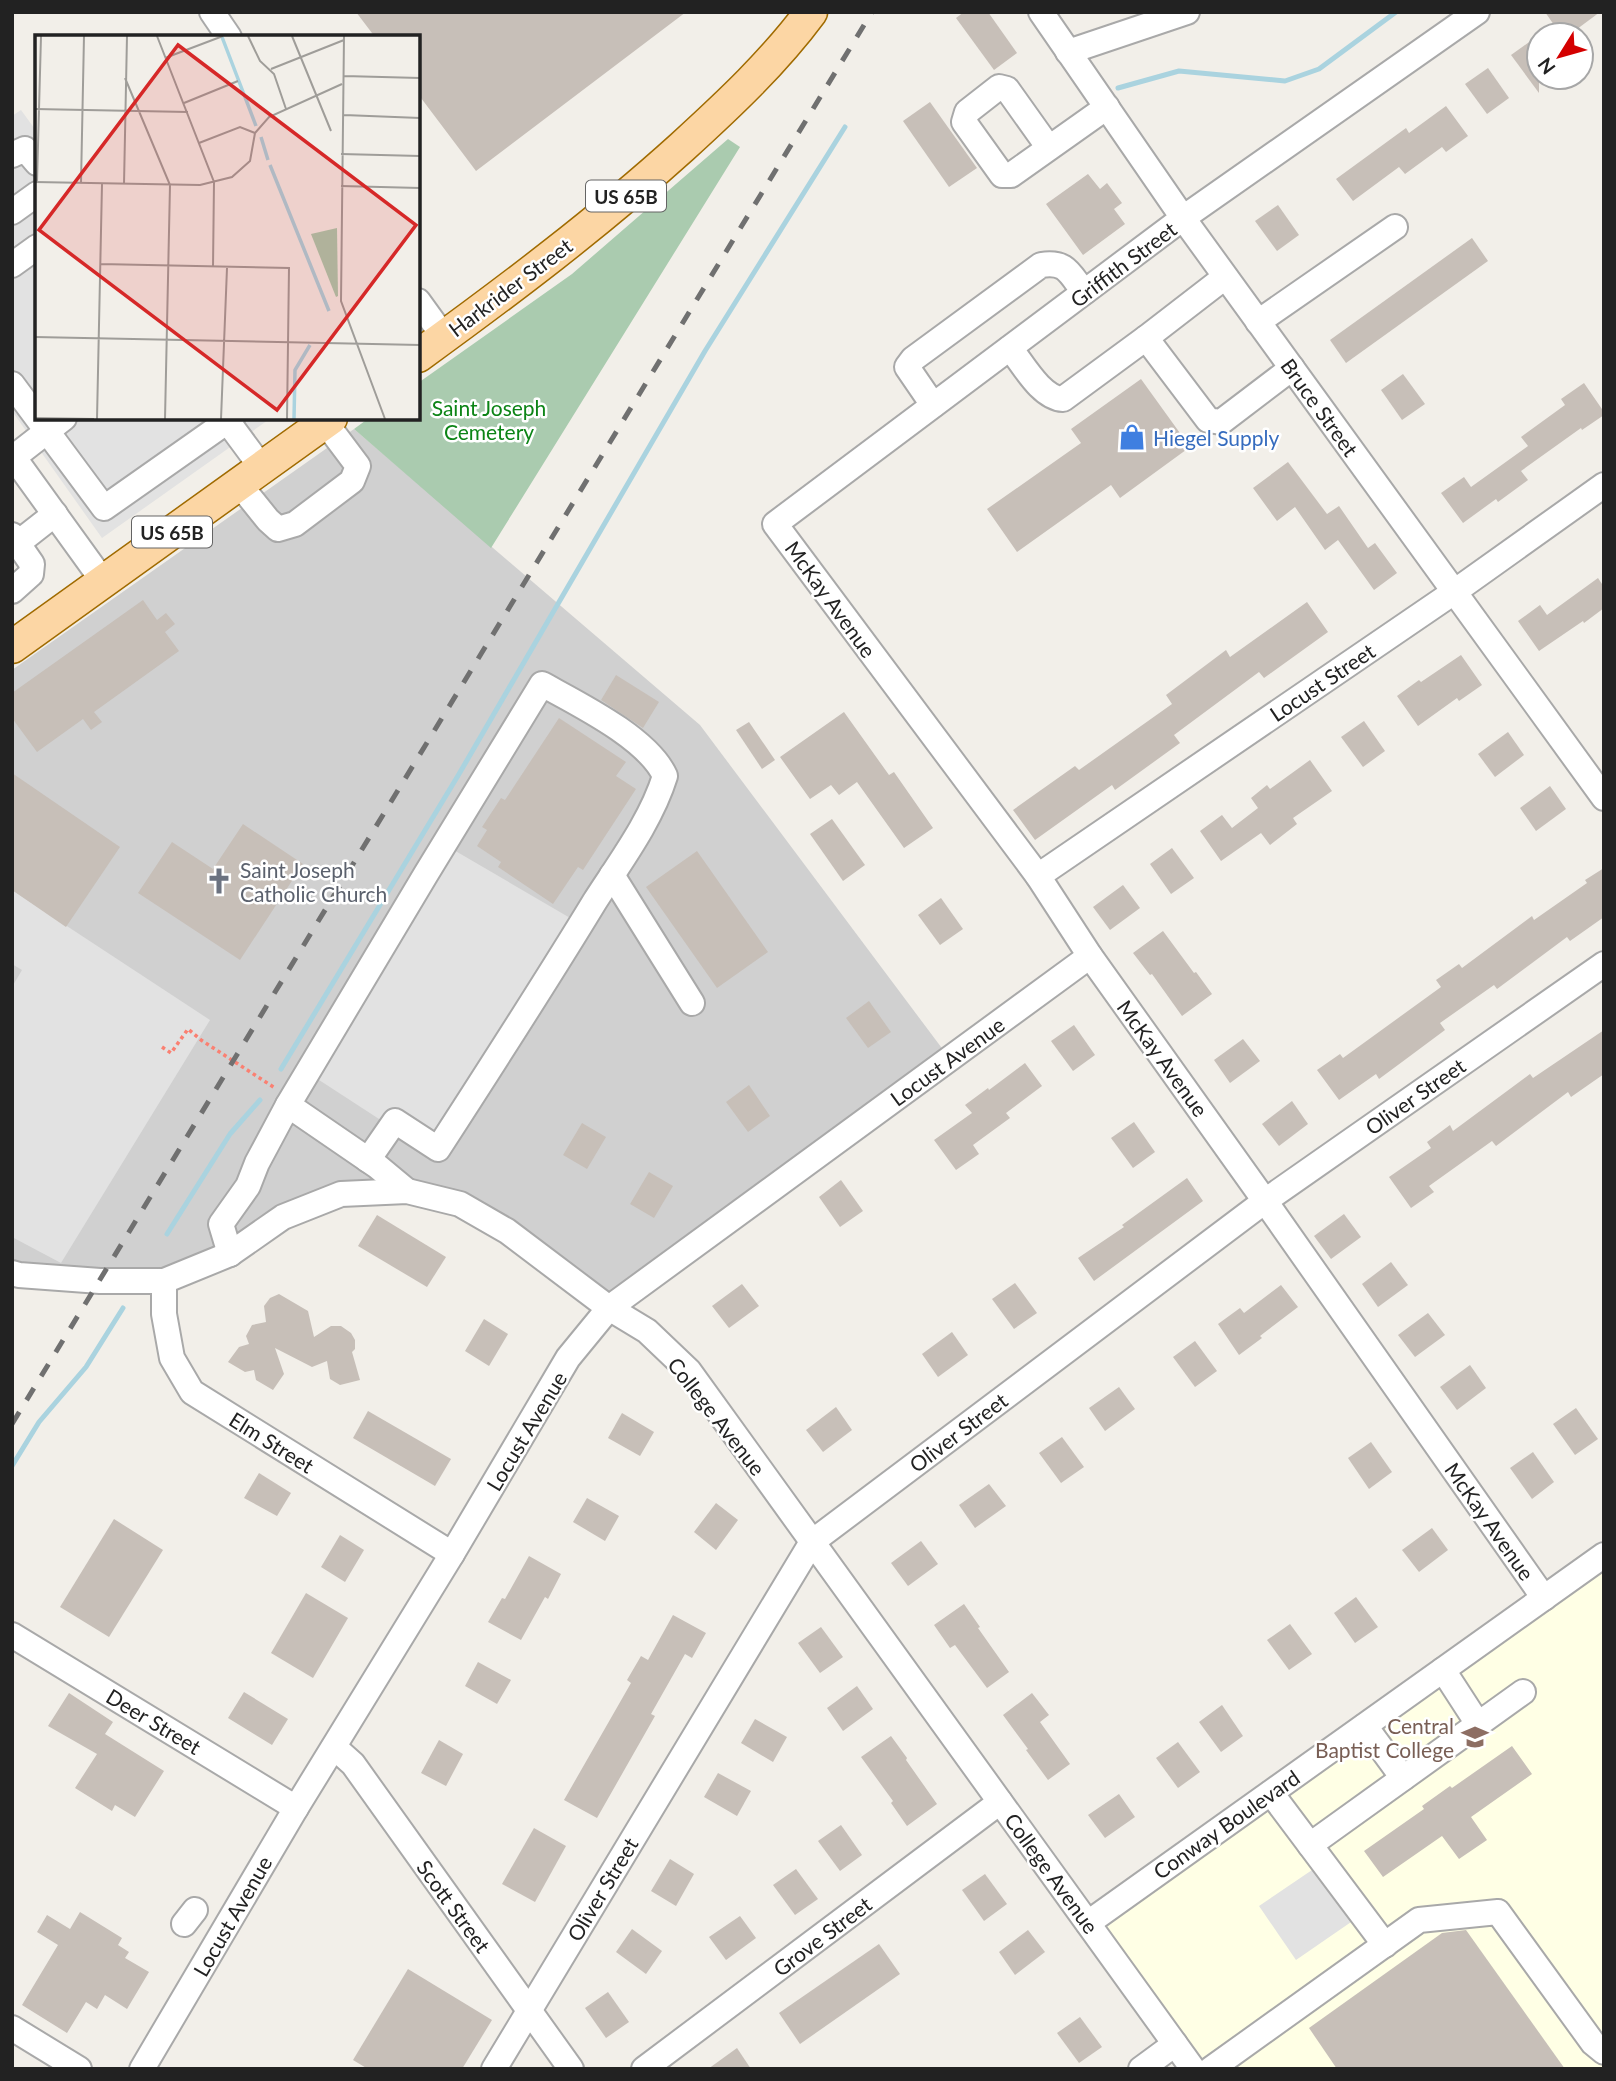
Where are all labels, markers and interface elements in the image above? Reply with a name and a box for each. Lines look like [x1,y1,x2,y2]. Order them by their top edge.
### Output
north arrow [1525,21,1595,91]
inset map [35,35,420,420]
text: N [1532,54,1560,79]
road number: US 65B [586,180,666,212]
street label: Griffith Street [1065,216,1181,312]
street label: Harkrider Street [443,232,577,341]
street label: Bruce Street [1276,353,1364,461]
park label: Saint Joseph Cemetery [432,395,546,444]
shop icon: Hiegel Supply [1117,422,1147,452]
place label: Hiegel Supply [1153,425,1280,450]
road number: US 65B [132,516,212,548]
street label: McKay Avenue [780,536,882,662]
street label: Locust Street [1265,638,1380,726]
place label: Saint Joseph Catholic Church [240,857,387,906]
church icon: Saint Joseph Catholic Church [204,866,234,896]
street label: McKay Avenue [1112,995,1214,1121]
street label: Locust Avenue [885,1011,1009,1111]
street label: Oliver Street [1360,1052,1470,1140]
street label: College Avenue [663,1352,771,1480]
street label: Locust Avenue [481,1367,571,1495]
street label: Oliver Street [904,1387,1012,1477]
street label: Elm Street [225,1406,319,1478]
street label: McKay Avenue [1440,1457,1540,1585]
street label: Deer Street [102,1683,206,1759]
place label: Central Baptist College [1315,1713,1454,1762]
school or university icon: Central Baptist College [1460,1722,1490,1752]
street label: Conway Boulevard [1148,1764,1304,1884]
street label: College Avenue [1000,1808,1104,1938]
street label: Oliver Street [561,1832,643,1945]
street label: Locust Avenue [188,1852,276,1980]
street label: Scott Street [412,1855,496,1957]
street label: Grove Street [768,1891,876,1981]

